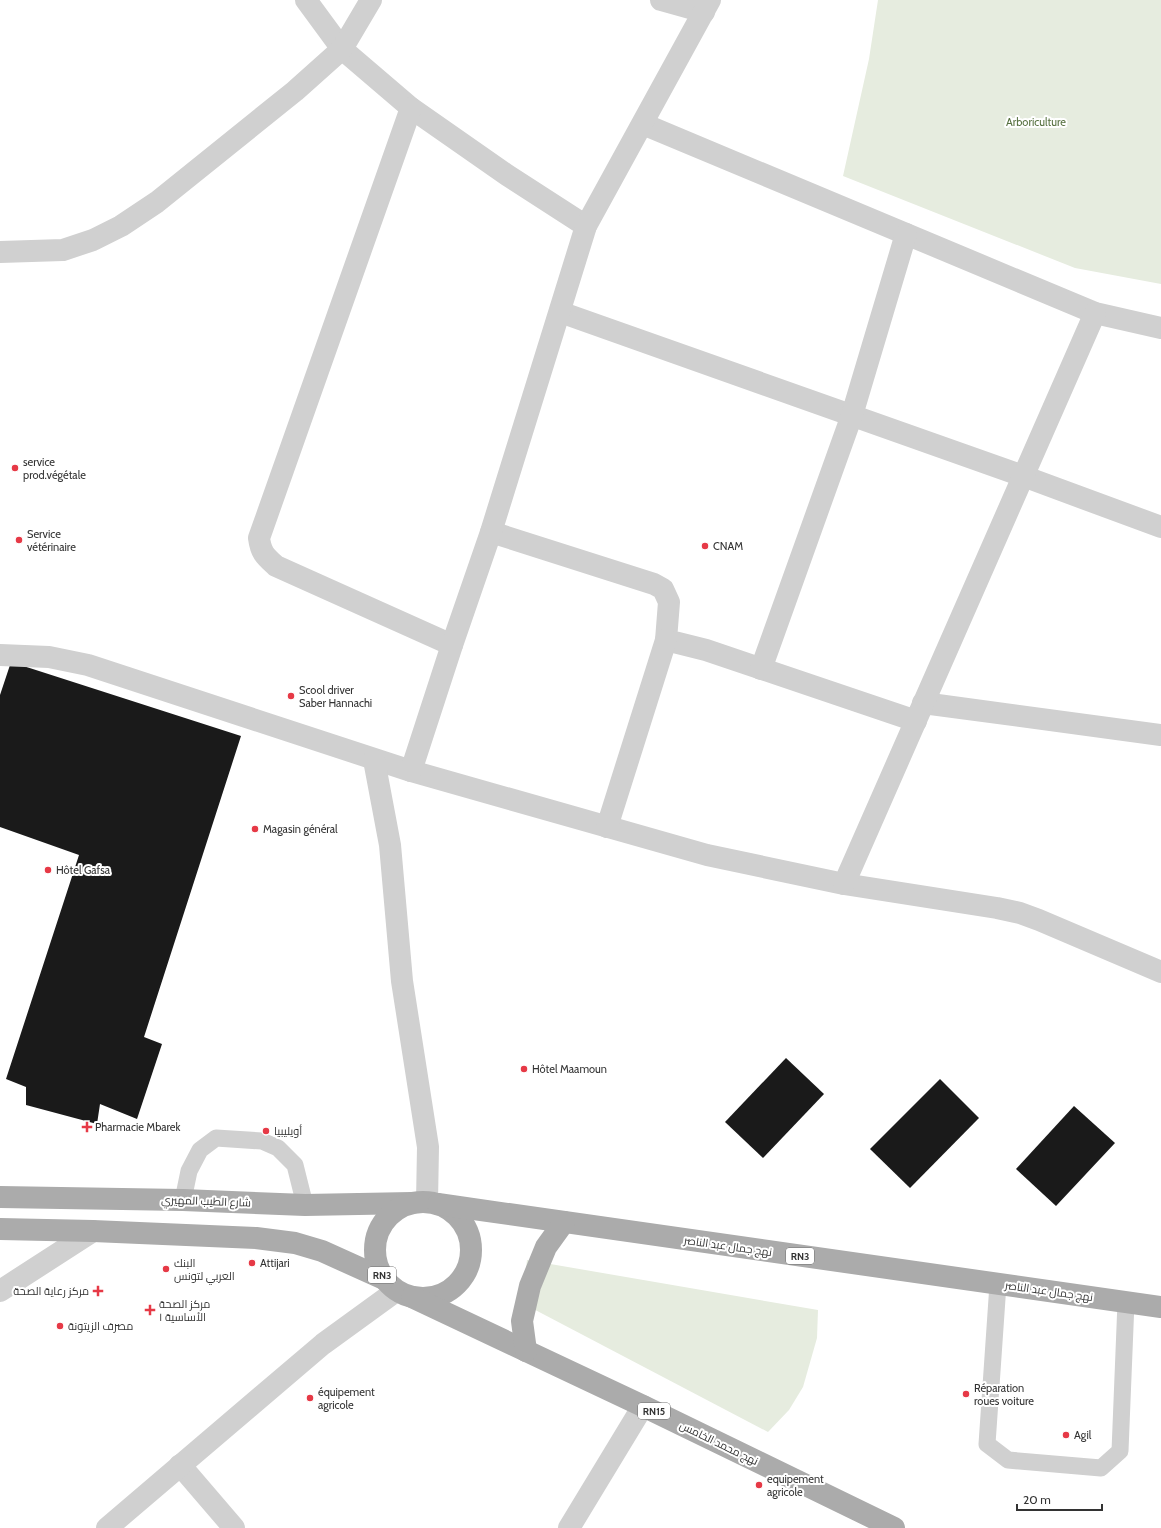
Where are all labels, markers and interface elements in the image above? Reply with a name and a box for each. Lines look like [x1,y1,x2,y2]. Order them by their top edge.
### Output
park label: Arboriculture [1006,115,1066,129]
place label: service prod.végétale [23,455,86,482]
marker: service prod.végétale [10,463,20,473]
place label: Service vétérinaire [27,527,76,554]
marker: Service vétérinaire [14,535,24,545]
place label: CNAM [713,539,743,553]
marker: CNAM [700,541,710,551]
place label: Scool driver Saber Hannachi [299,683,372,710]
marker: Scool driver Saber Hannachi [286,691,296,701]
place label: Magasin général [263,822,338,836]
marker: Magasin général [250,824,260,834]
place label: Hôtel Gafsa [56,863,111,877]
marker: Hôtel Gafsa [43,865,53,875]
place label: Hôtel Maamoun [532,1062,607,1076]
marker: Hôtel Maamoun [519,1064,529,1074]
place label: Pharmacie Mbarek [95,1120,180,1134]
marker: Pharmacie Mbarek [82,1122,92,1132]
place label: أويليبيا [274,1124,302,1138]
marker: أويليبيا [261,1126,271,1136]
street label: شارع الطيب المهيري [161,1192,251,1212]
street label: نهج جمال عبد الناصر [682,1233,773,1260]
road number: RN3 [786,1248,814,1264]
place label: البنك العربي لتونس [174,1256,235,1285]
place label: Attijari [260,1256,290,1270]
marker: Attijari [247,1258,257,1268]
marker: البنك العربي لتونس [161,1264,171,1274]
road number: RN3 [368,1267,396,1283]
street label: نهج جمال عبد الناصر [1003,1278,1094,1305]
place label: مركز رعاية الصحة [13,1284,89,1298]
marker: مركز رعاية الصحة [92,1285,104,1297]
place label: مركز الصحة الأساسية ١ [159,1297,210,1324]
marker: مركز الصحة الأساسية ١ [144,1304,156,1316]
place label: مصرف الزيتونة [68,1319,133,1333]
marker: مصرف الزيتونة [55,1321,65,1331]
place label: Réparation roues voiture [974,1381,1034,1408]
place label: équipement agricole [318,1385,375,1412]
marker: Réparation roues voiture [961,1389,971,1399]
marker: équipement agricole [305,1393,315,1403]
road number: RN15 [638,1403,670,1419]
street label: نهج محمد الخامس [677,1418,761,1469]
place label: Agil [1074,1428,1092,1442]
marker: Agil [1061,1430,1071,1440]
place label: equipement agricole [767,1472,824,1499]
marker: equipement agricole [754,1480,764,1490]
scale bar [1017,1486,1102,1512]
text: 20 m [1023,1492,1051,1507]

